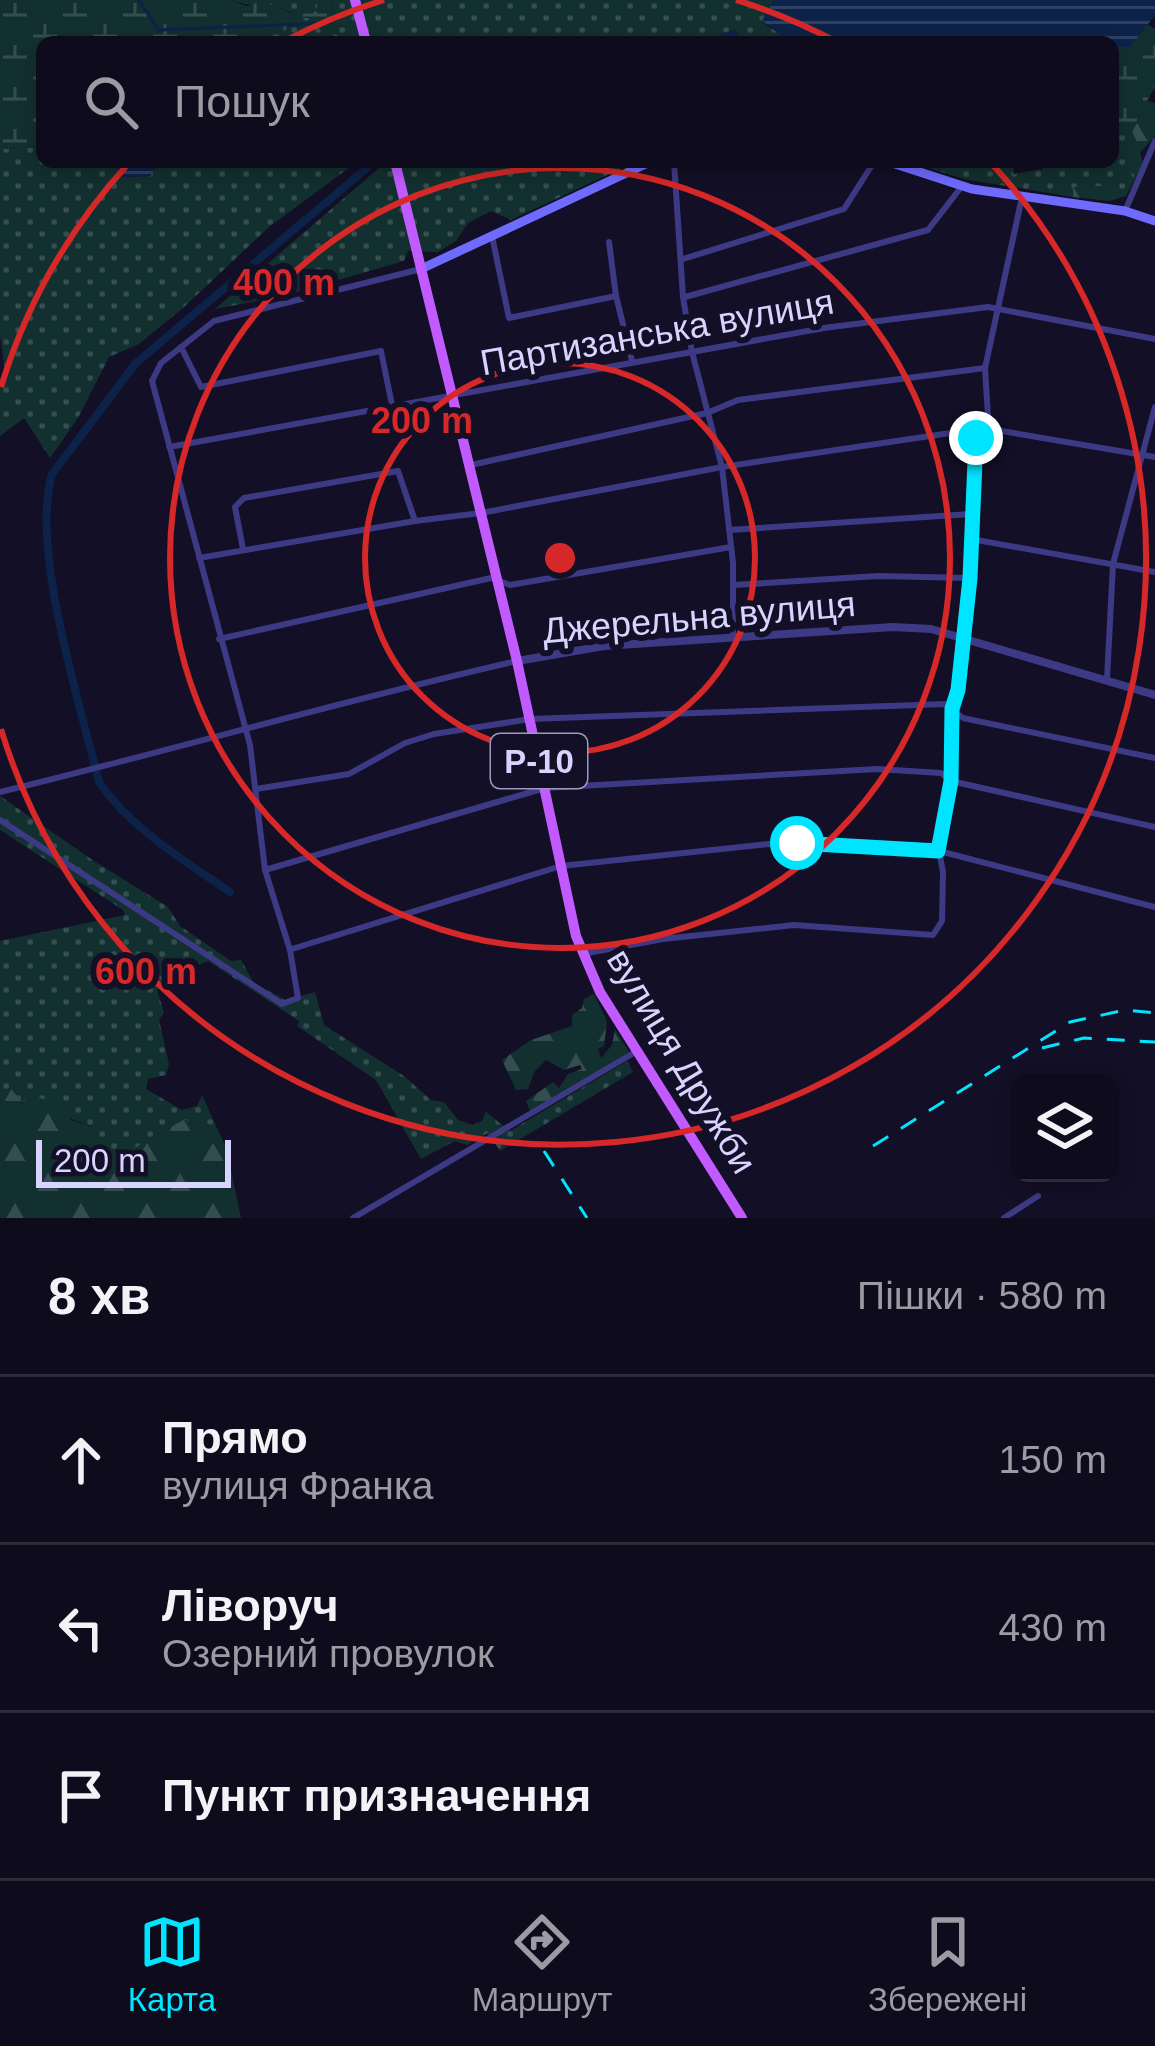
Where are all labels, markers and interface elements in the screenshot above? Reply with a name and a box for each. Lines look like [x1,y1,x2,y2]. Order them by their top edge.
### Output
search box [36,36,1119,168]
icon: search [78,69,144,135]
text: Пошук [174,76,310,127]
text: 400 m [233,262,335,303]
street label: Партизанська вулиця [477,281,837,383]
text: 200 m [371,400,473,441]
route end [949,411,1003,465]
centre of rings [539,537,581,579]
street label: Джерельна вулиця [541,583,857,651]
road number: Р-10 [491,734,587,788]
route start [770,816,824,870]
street label: вулиця Дружби [599,941,765,1181]
text: 600 m [95,951,197,992]
map controls [1011,1074,1119,1182]
button: layers [1011,1074,1119,1182]
scale bar [36,1134,231,1187]
text: 200 m [54,1142,146,1179]
text: 8 хв [48,1268,150,1325]
text: Пішки · 580 m [857,1274,1107,1317]
text: Прямо [162,1412,308,1463]
icon: ahead [48,1427,114,1493]
text: 150 m [999,1438,1107,1481]
text: вулиця Франка [162,1464,434,1507]
text: Ліворуч [162,1580,339,1631]
icon: left [48,1595,114,1661]
text: 430 m [999,1606,1107,1649]
text: Озерний провулок [162,1632,494,1675]
icon: arrive [48,1763,114,1829]
text: Пункт призначення [162,1770,591,1821]
tab: Карта [128,1909,216,2019]
tab: Маршрут [472,1909,612,2019]
tab: Збережені [868,1909,1027,2019]

